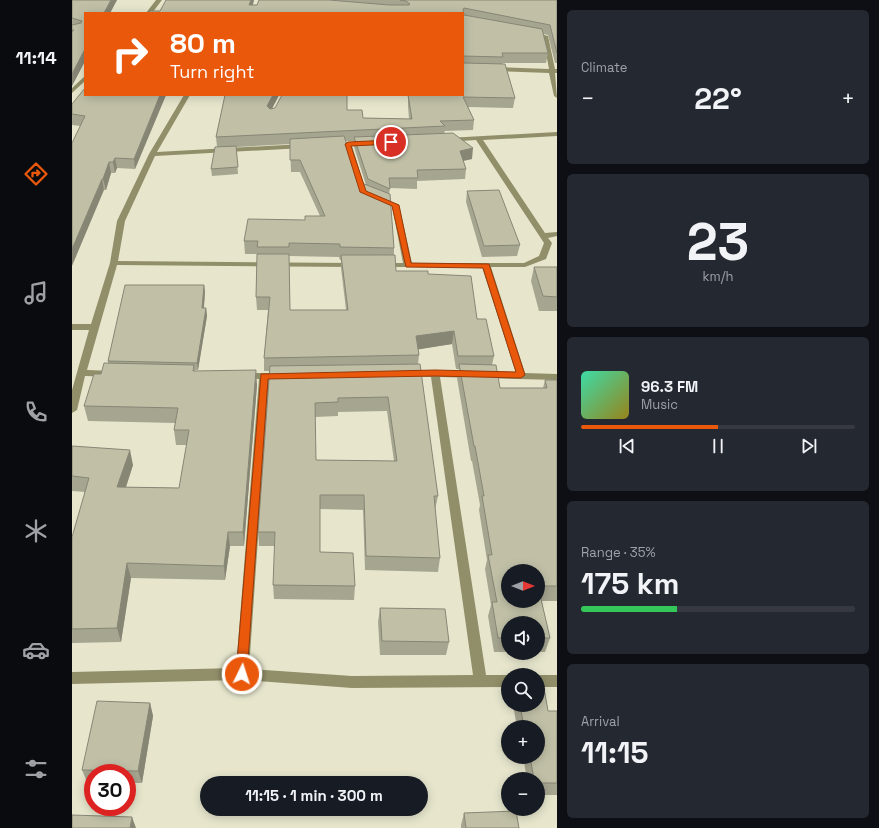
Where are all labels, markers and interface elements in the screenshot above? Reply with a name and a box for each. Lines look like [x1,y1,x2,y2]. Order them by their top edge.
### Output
text: 80 m [170,25,236,61]
icon: right [104,28,156,80]
text: 11:14 [15,46,57,69]
text: Climate [581,59,627,76]
text: Turn right [170,60,254,83]
text: 22° [694,79,742,118]
text: − [581,84,595,112]
text: + [841,84,855,112]
pin [374,125,408,159]
icon: arrive [380,131,402,153]
icon: directions [22,160,50,188]
text: 23 [687,209,749,275]
text: km/h [703,268,733,285]
icon: music [22,279,50,307]
text: 96.3 FM [641,377,698,396]
text: Music [641,396,678,413]
icon: phone [22,398,50,426]
icon: previous [616,435,638,457]
icon: pause [707,435,729,457]
icon: next [798,435,820,457]
icon: climate [22,517,50,545]
text: Range · 35% [581,544,655,561]
north arrow [501,564,545,608]
map controls [501,564,545,816]
text: 175 km [581,564,679,603]
button: sound [501,616,545,660]
icon: car [22,636,50,664]
position arrow [221,653,263,695]
button: search [501,668,545,712]
text: Arrival [581,713,620,730]
button: + [501,720,545,764]
text: 11:15 [581,733,649,772]
icon: filters [22,755,50,783]
speed limit sign: 30 [84,764,136,816]
button: − [501,772,545,816]
text: 11:15 · 1 min · 300 m [245,786,383,805]

